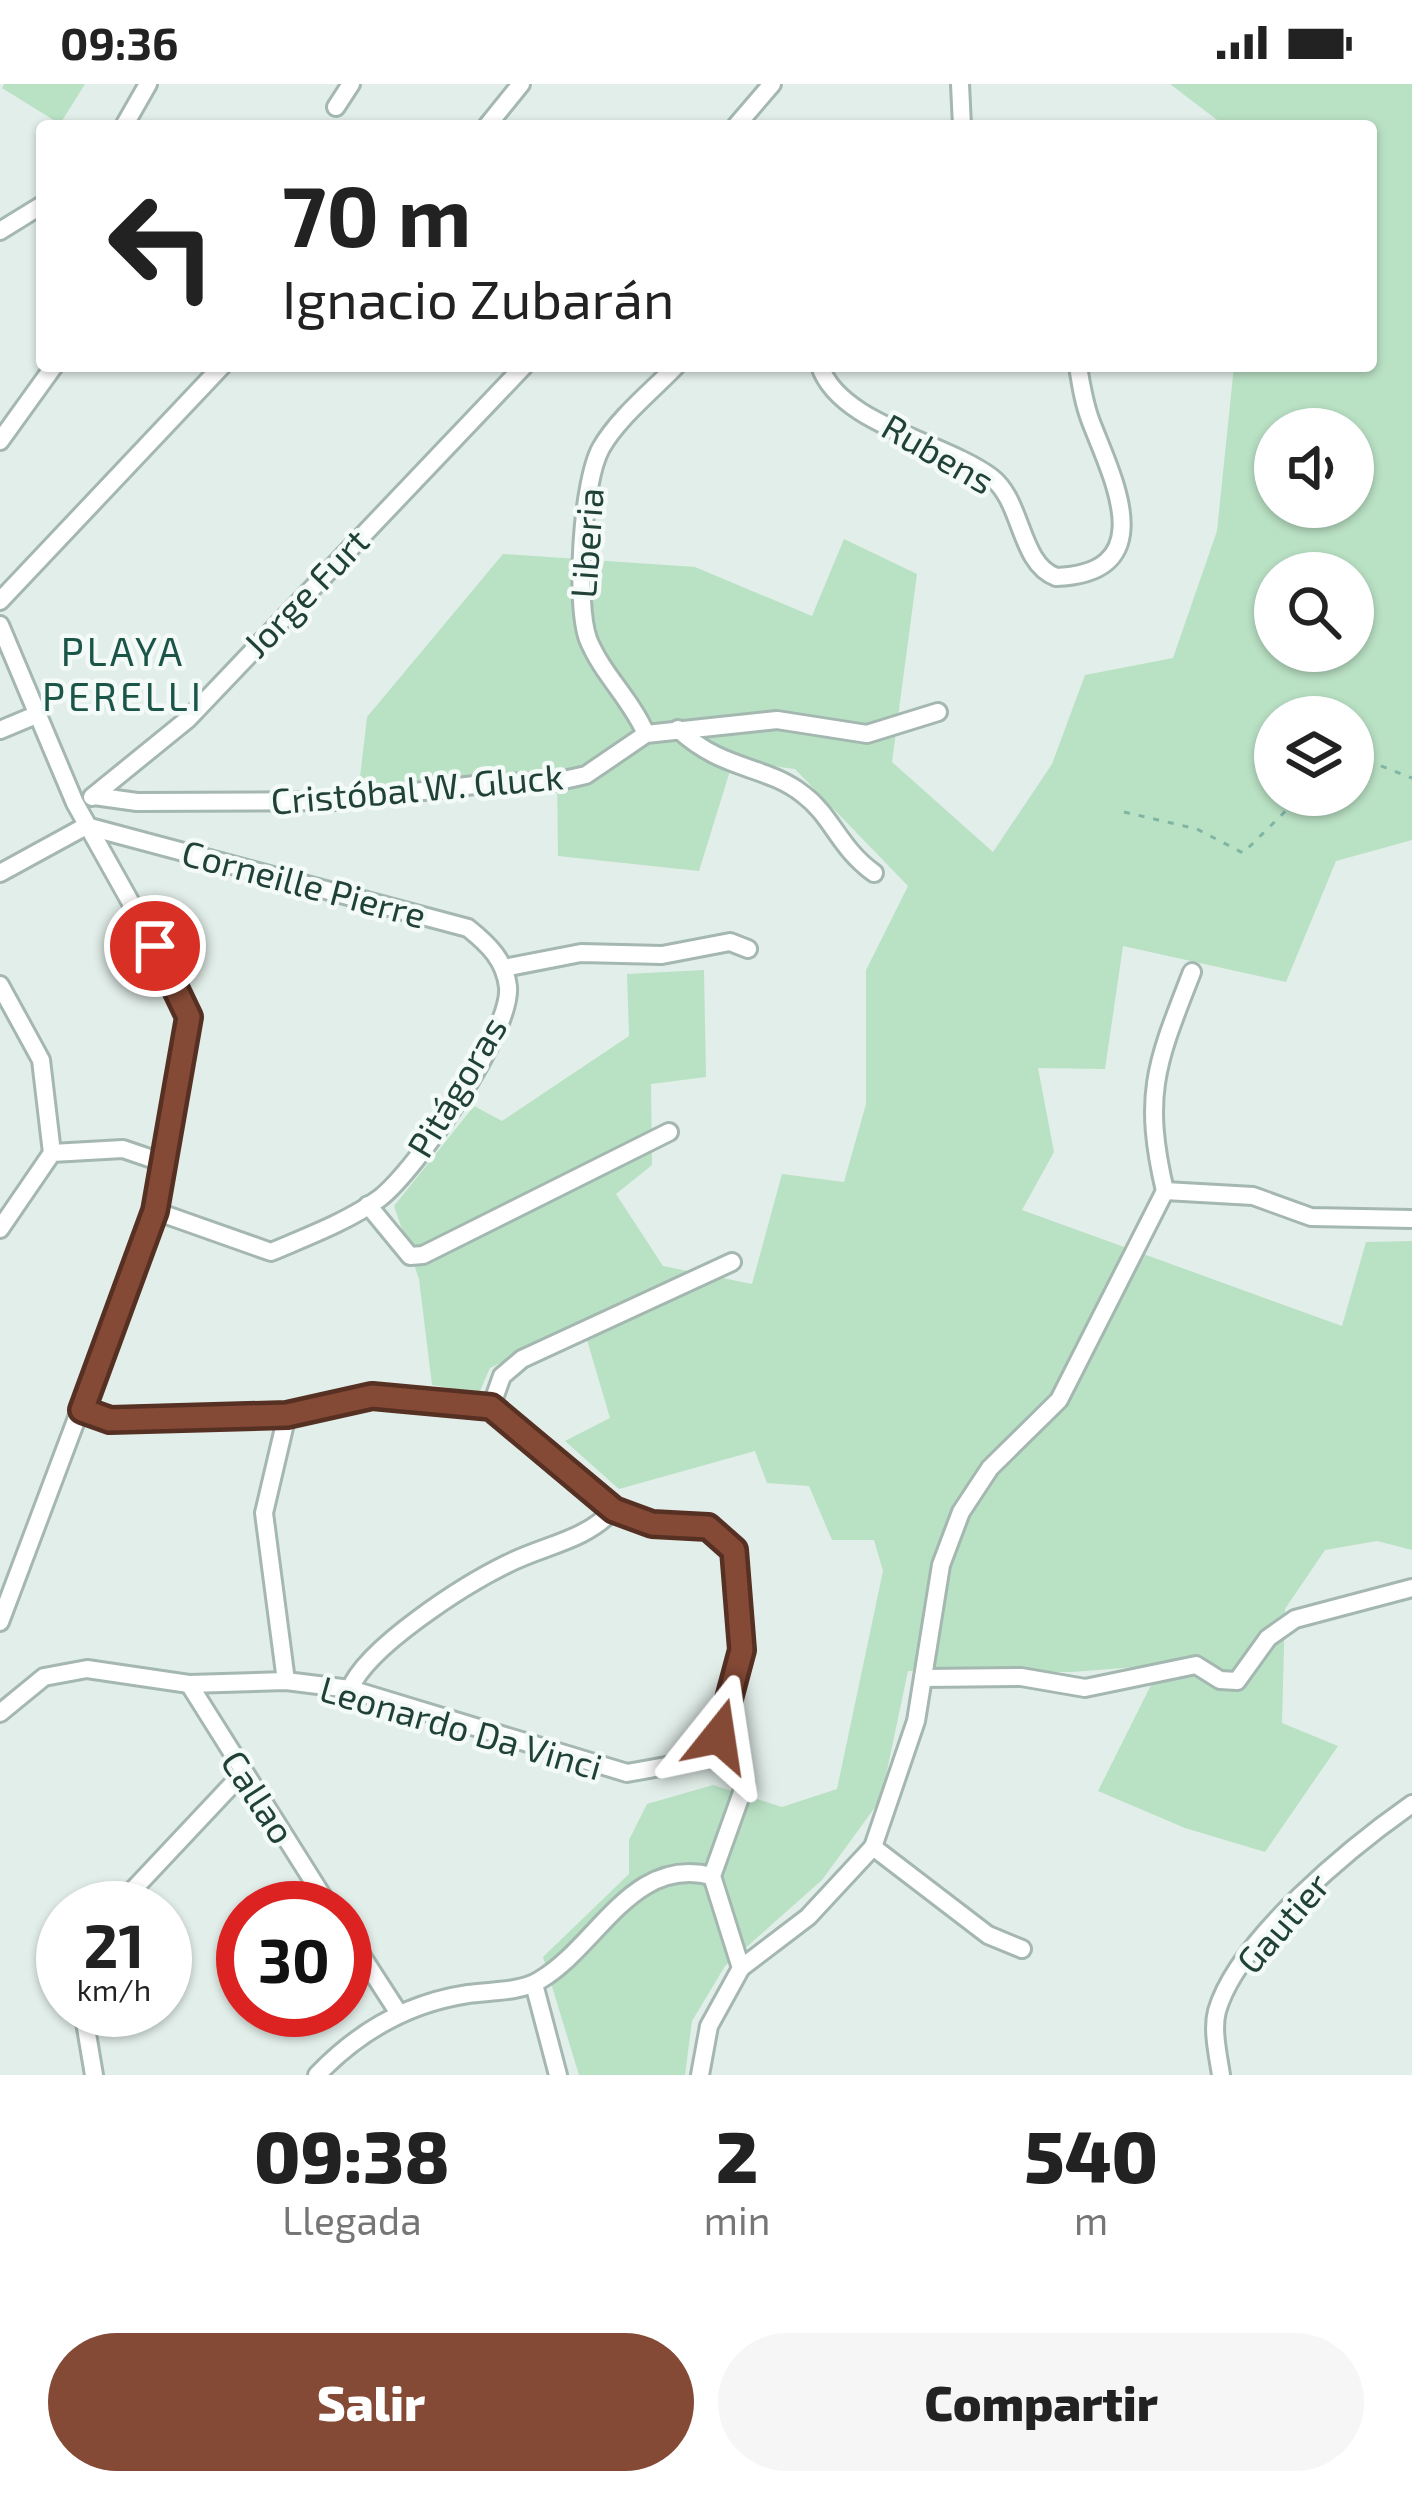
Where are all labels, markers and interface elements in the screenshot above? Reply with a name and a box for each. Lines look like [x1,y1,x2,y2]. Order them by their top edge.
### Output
text: 09:36 [60,15,179,69]
text: 70 m [282,163,472,264]
icon: left [84,168,240,324]
text: Ignacio Zubarán [282,265,674,330]
street label: Rubens [875,404,1002,502]
map controls [1254,408,1374,816]
button: sound [1254,408,1374,528]
street label: Liberia [560,486,611,599]
street label: Jorge Furt [233,519,377,665]
button: search [1254,552,1374,672]
district label: PLAYA PERELLI [42,627,204,719]
button: layers [1254,696,1374,816]
street label: Cristóbal W. Gluck [269,753,565,822]
street label: Corneille Pierre [178,829,431,936]
pin [104,895,206,997]
icon: arrive [122,913,188,979]
street label: Pitágoras [397,1008,514,1164]
street label: Leonardo Da Vinci [316,1666,607,1787]
position arrow [656,1673,782,1799]
street label: Callao [213,1742,305,1851]
street label: Gautier [1227,1863,1337,1981]
speed limit sign: 30 [216,1881,372,2037]
text: 21 [84,1908,144,1980]
text: km/h [77,1971,151,2007]
text: 09:38 [254,2111,450,2197]
text: 2 [716,2111,758,2197]
text: 540 [1024,2111,1158,2197]
text: Llegada [282,2196,422,2243]
text: min [704,2196,770,2243]
text: m [1074,2196,1108,2243]
button: Salir [48,2333,694,2471]
button: Compartir [718,2333,1364,2471]

